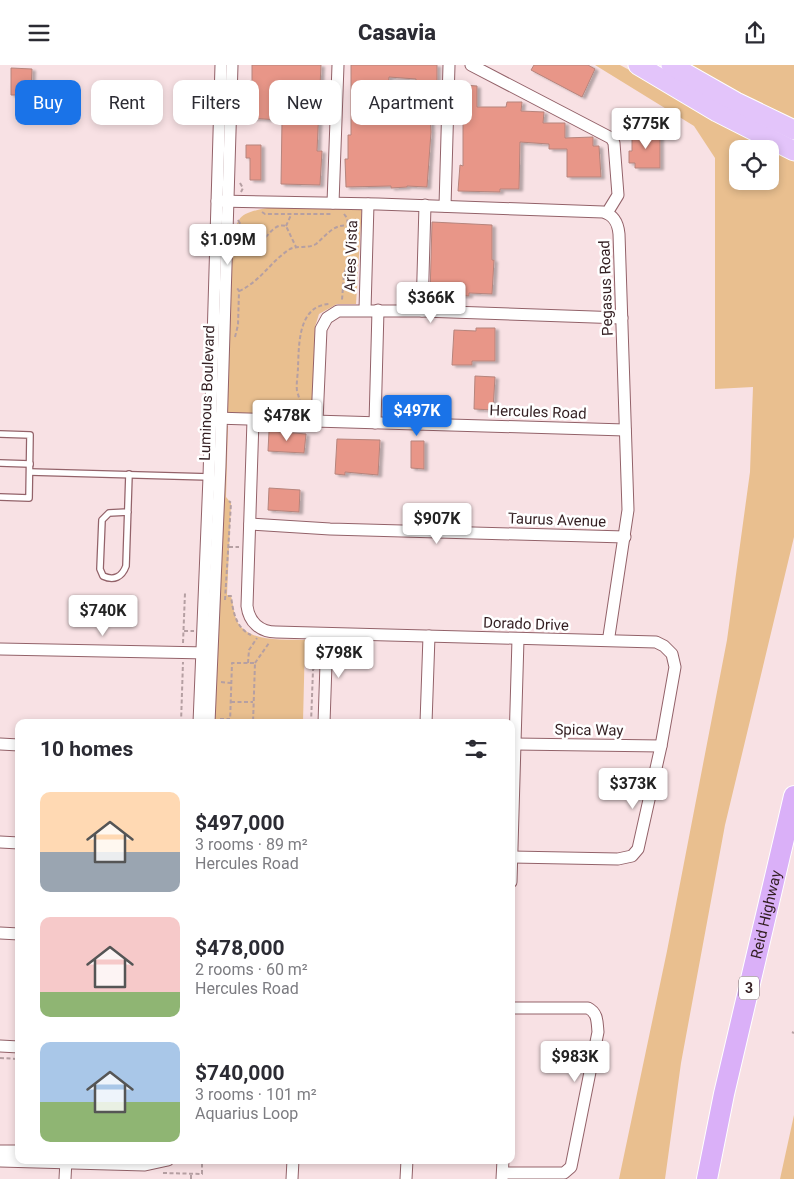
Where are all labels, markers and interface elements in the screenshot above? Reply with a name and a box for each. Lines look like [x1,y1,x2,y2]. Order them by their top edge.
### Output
icon: menu [25,19,53,47]
icon: share [741,19,769,47]
text: Casavia [358,20,436,45]
chip: Buy [15,80,81,125]
chip: Rent [91,80,163,125]
chip: Filters [173,80,259,125]
chip: New [269,80,341,125]
chip: Apartment [351,80,472,125]
pin: $775K [611,107,681,150]
text: $775K [623,114,669,133]
map controls [729,140,779,190]
button: locate [729,140,779,190]
street label: Aries Vista [341,220,361,292]
pin: $1.09M [187,223,269,266]
text: $1.09M [200,230,256,249]
street label: Pegasus Road [595,240,617,336]
pin: $366K [396,281,466,324]
text: $366K [408,288,454,307]
street label: Luminous Boulevard [196,325,218,461]
pin: $497K [382,395,452,437]
pin: $478K [252,399,322,442]
text: $497K [394,401,440,420]
street label: Hercules Road [489,401,587,423]
text: $478K [264,406,310,425]
pin: $907K [402,503,472,545]
text: $907K [414,509,460,528]
street label: Taurus Avenue [508,509,607,531]
pin: $740K [68,595,138,637]
text: $740K [80,601,126,620]
street label: Dorado Drive [483,614,569,634]
pin: $798K [304,637,374,679]
text: $798K [316,643,362,662]
street label: Spica Way [554,720,624,740]
icon: filters [462,735,490,763]
text: 10 homes [40,737,133,761]
pin: $373K [598,767,668,810]
text: $373K [610,774,656,793]
text: $497,000 [195,811,285,835]
icon: home [80,812,140,872]
text: 3 rooms · 89 m² [195,835,308,854]
text: Hercules Road [195,854,299,873]
street label: Reid Highway [747,868,785,961]
text: $478,000 [195,936,285,960]
icon: home [80,937,140,997]
text: 2 rooms · 60 m² [195,960,308,979]
road number: 3 [739,976,759,999]
text: Hercules Road [195,979,299,998]
pin: $983K [540,1041,610,1083]
text: $983K [552,1047,598,1066]
text: $740,000 [195,1061,285,1085]
icon: home [80,1062,140,1122]
text: 3 rooms · 101 m² [195,1085,317,1104]
text: Aquarius Loop [195,1104,298,1123]

